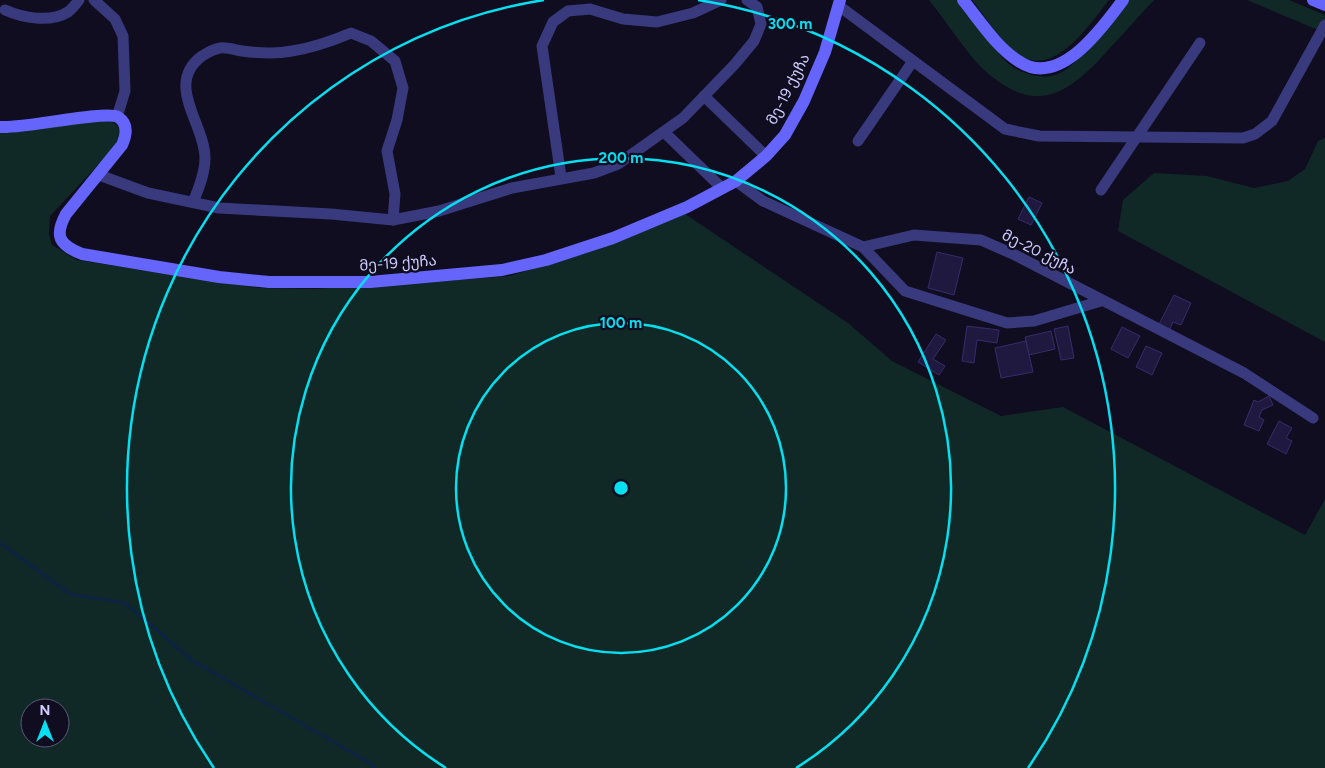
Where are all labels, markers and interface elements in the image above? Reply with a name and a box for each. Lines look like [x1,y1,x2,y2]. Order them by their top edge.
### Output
text: 300 m [768,15,812,33]
street label: მე-19 ქუჩა [762,50,814,128]
text: 200 m [599,149,643,167]
street label: მე-20 ქუჩა [999,226,1079,278]
street label: მე-19 ქუჩა [359,251,437,275]
text: 100 m [600,314,642,332]
centre of rings [612,479,630,497]
north arrow [20,698,70,748]
text: N [40,702,50,719]

